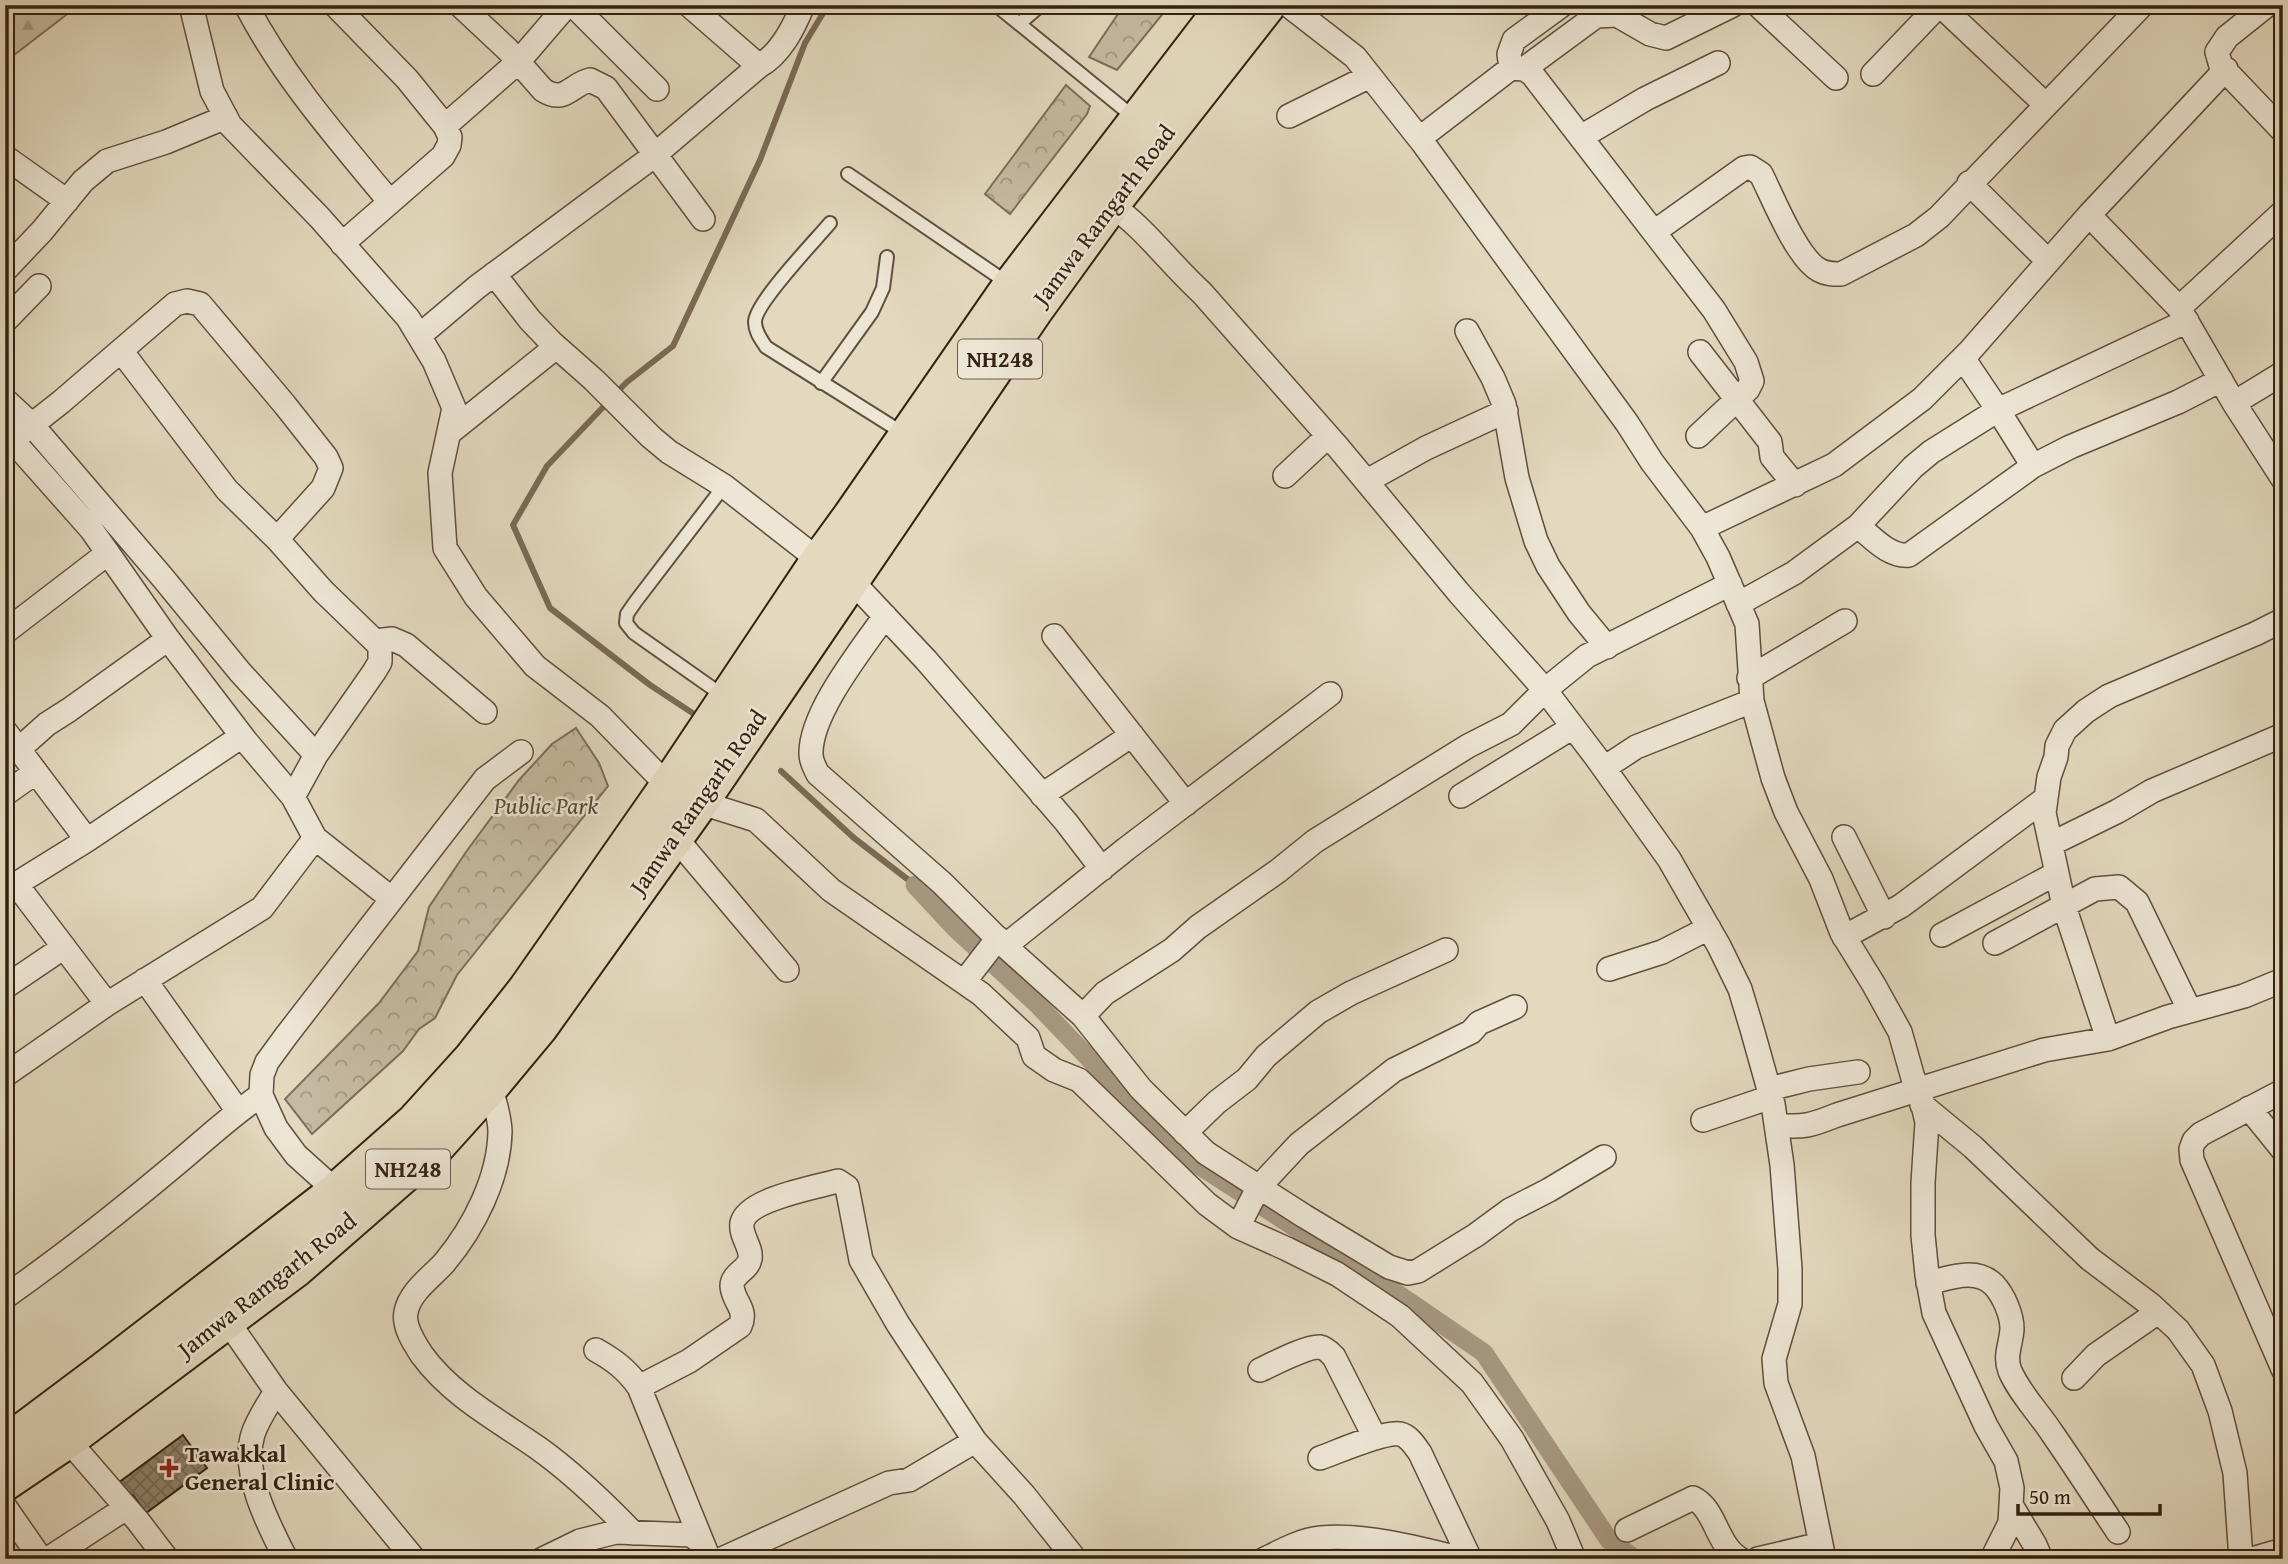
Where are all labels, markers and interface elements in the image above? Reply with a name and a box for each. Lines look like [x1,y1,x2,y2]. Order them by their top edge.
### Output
street label: Jamwa Ramgarh Road [1022,117,1184,315]
road number: NH248 [958,340,1042,378]
street label: Jamwa Ramgarh Road [619,702,775,904]
park label: Public Park [493,788,598,823]
road number: NH248 [366,1150,450,1188]
street label: Jamwa Ramgarh Road [167,1203,364,1368]
place label: Tawakkal General Clinic [185,1436,334,1499]
marker: Tawakkal General Clinic [159,1458,179,1478]
scale bar [2018,1473,2160,1517]
text: 50 m [2029,1481,2071,1512]

